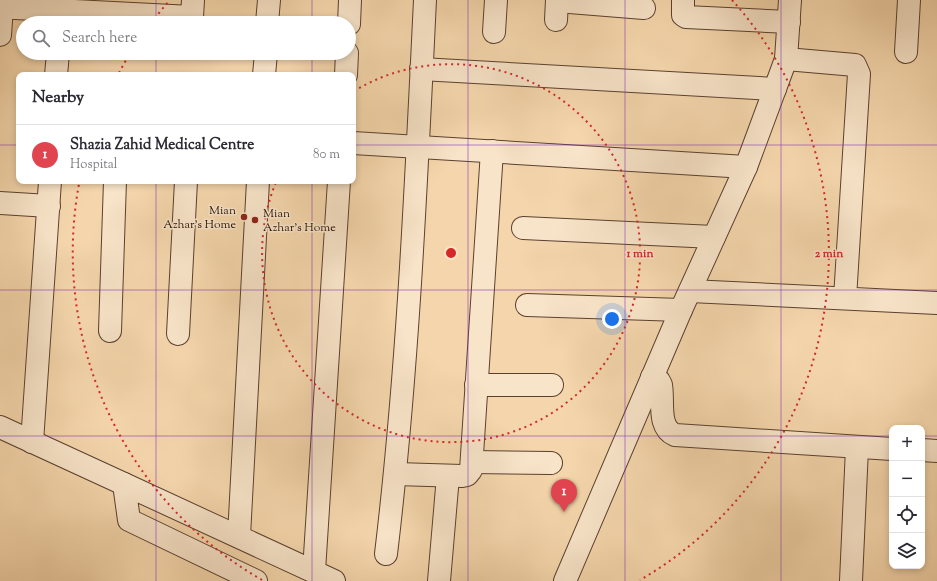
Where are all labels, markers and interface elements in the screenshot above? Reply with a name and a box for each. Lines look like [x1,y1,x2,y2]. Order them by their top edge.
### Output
search box [16,16,356,60]
icon: search [30,27,52,49]
text: Search here [62,28,137,49]
text: Nearby [32,86,84,110]
text: Shazia Zahid Medical Centre [70,135,254,156]
text: 1 [43,146,47,164]
text: 80 m [313,146,340,164]
text: Hospital [70,156,117,174]
place label: Mian Azhar’s Home [163,202,236,234]
place label: Mian Azhar's Home [263,205,336,237]
marker: Mian Azhar’s Home [239,212,249,222]
marker: Mian Azhar's Home [250,215,260,225]
text: 1 min [625,245,654,263]
text: 2 min [815,245,844,263]
centre of rings [444,246,458,260]
your location [602,309,622,329]
map controls [889,425,925,569]
button: + [889,425,925,461]
button: − [889,461,925,497]
pin: 1 [551,479,577,512]
button: locate [889,497,925,533]
button: layers [889,533,925,569]

